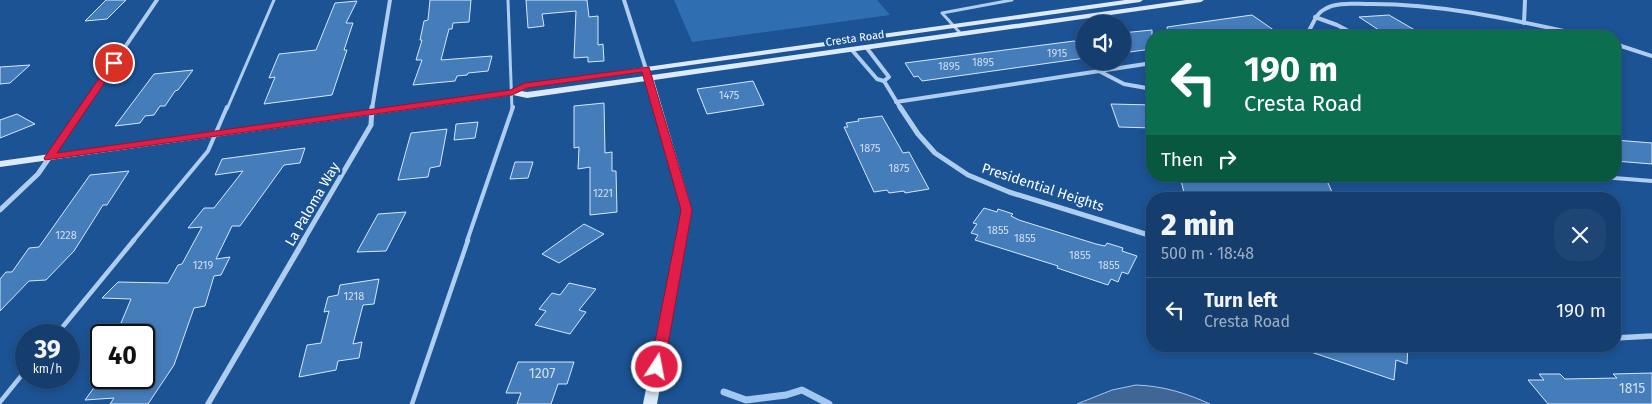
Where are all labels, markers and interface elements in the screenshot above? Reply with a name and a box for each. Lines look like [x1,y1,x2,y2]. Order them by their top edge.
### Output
map controls [1076,15,1131,70]
button: sound [1076,15,1131,70]
street label: Cresta Road [825,28,885,49]
pin [93,42,135,84]
house number: 1915 [1047,47,1068,60]
text: 190 m [1244,48,1338,90]
icon: arrive [100,49,128,77]
icon: left [1161,50,1226,115]
house number: 1895 [972,56,994,69]
house number: 1895 [938,60,960,73]
house number: 1475 [719,89,740,102]
text: Cresta Road [1244,90,1362,117]
house number: 1875 [860,142,881,155]
icon: right [1213,145,1241,173]
text: Then [1161,148,1203,171]
street label: La Paloma Way [282,159,343,249]
street label: Presidential Heights [980,160,1107,215]
house number: 1875 [889,162,910,175]
house number: 1221 [593,187,613,200]
text: 2 min [1161,207,1234,243]
button: close [1554,209,1606,261]
house number: 1855 [987,224,1009,237]
house number: 1228 [55,229,77,242]
house number: 1855 [1014,232,1036,245]
text: 500 m · 18:48 [1161,244,1254,263]
house number: 1855 [1069,249,1091,262]
house number: 1219 [193,259,213,272]
house number: 1855 [1098,259,1120,272]
text: Turn left [1204,289,1278,312]
house number: 1218 [344,290,364,303]
icon: left [1161,296,1189,324]
text: 190 m [1556,299,1606,322]
text: Cresta Road [1204,312,1290,331]
speed limit sign: 40 [90,324,155,389]
text: 39 [34,335,61,365]
position arrow [630,340,682,392]
text: km/h [33,362,62,376]
house number: 1207 [529,365,555,382]
house number: 1815 [1619,380,1645,397]

